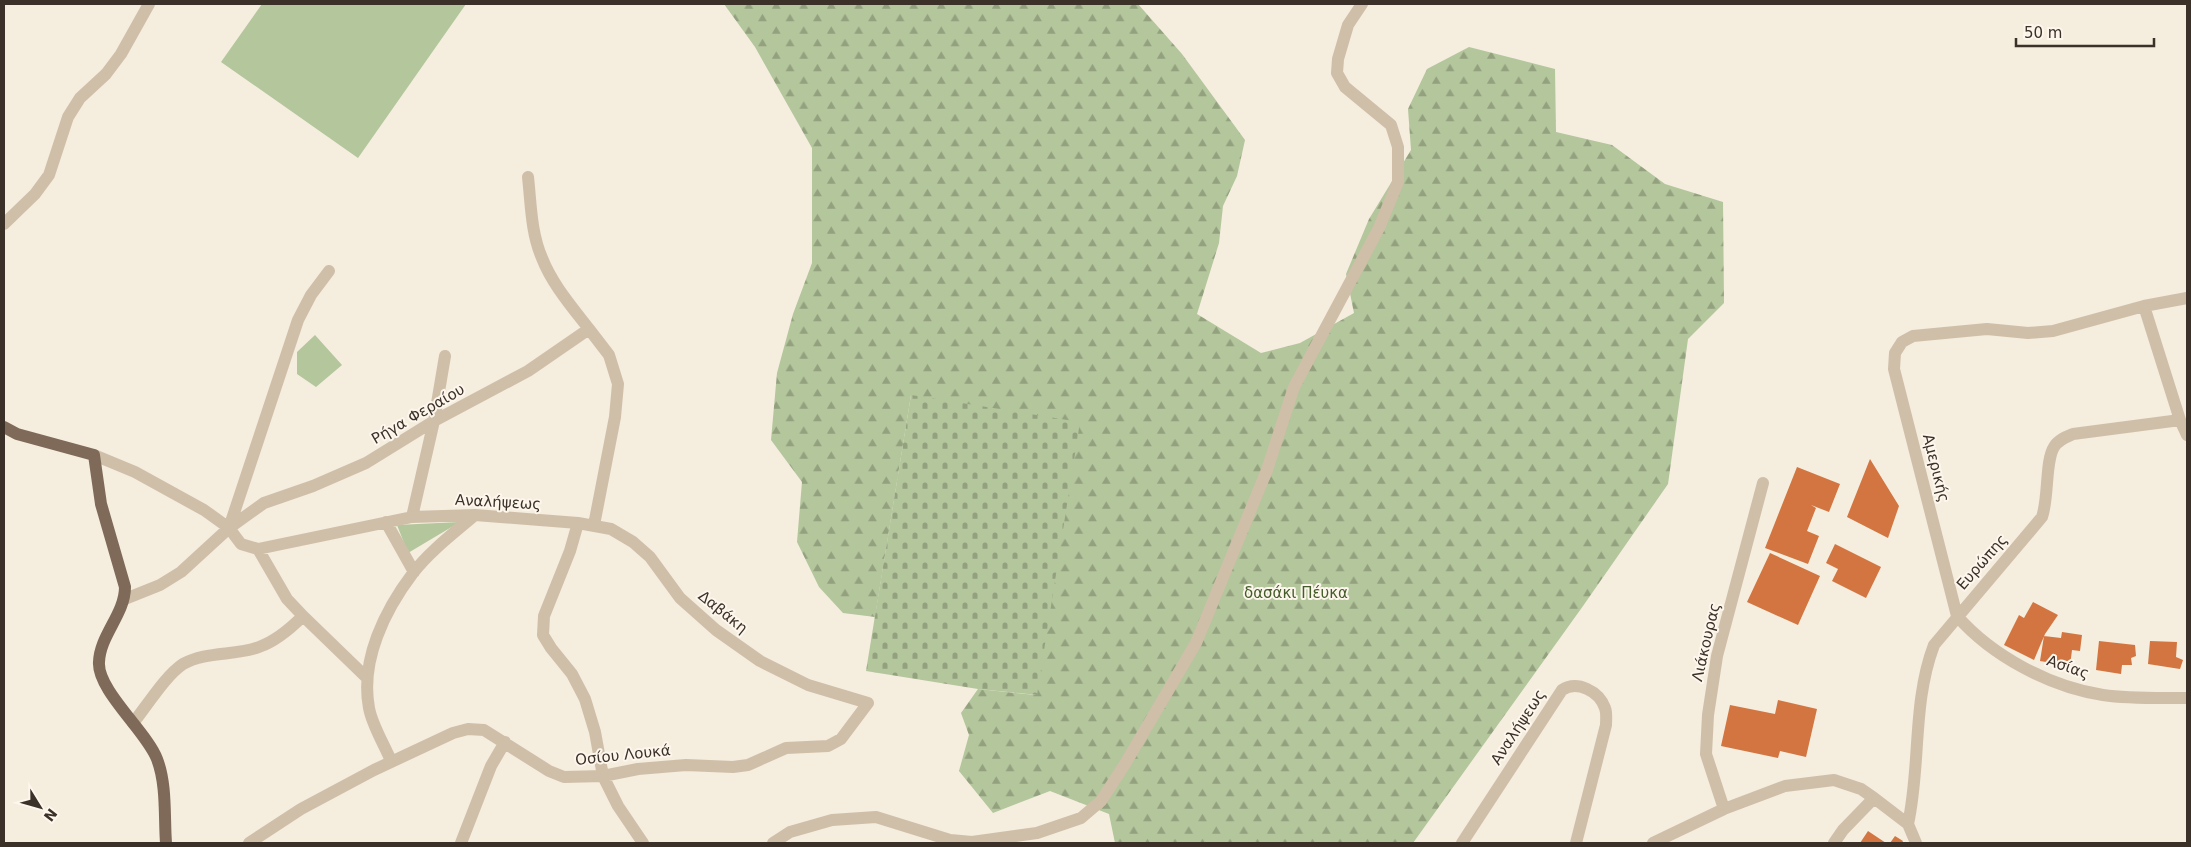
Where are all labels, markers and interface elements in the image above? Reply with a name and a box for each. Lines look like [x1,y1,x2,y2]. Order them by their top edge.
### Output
scale bar [2016,15,2154,47]
text: 50 m [2024,24,2062,42]
street label: Ρήγα Φεραίου [368,380,468,448]
street label: Αμερικής [1919,432,1953,504]
street label: Αναλήψεως [454,491,542,513]
street label: Ευρώπης [1953,531,2011,593]
park label: δασάκι Πέυκα [1244,584,1348,602]
street label: Δαβάκη [695,587,751,637]
street label: Λιάκουρας [1688,601,1724,683]
street label: Ασίας [2044,651,2092,683]
street label: Αναλήψεως [1487,686,1549,768]
street label: Οσίου Λουκά [574,741,672,769]
north arrow [15,782,65,832]
text: N [40,805,60,824]

